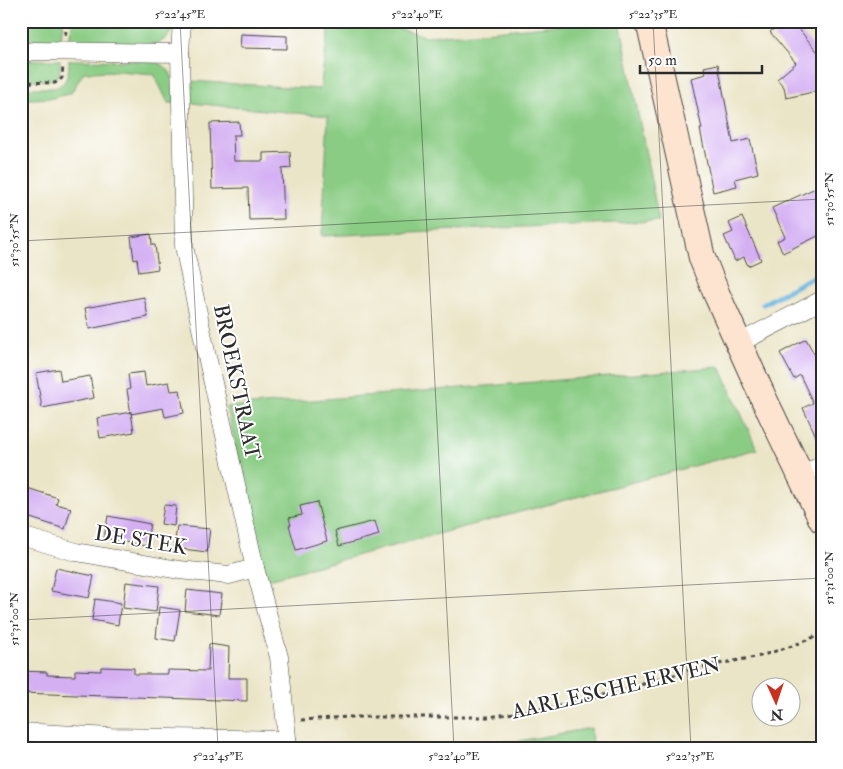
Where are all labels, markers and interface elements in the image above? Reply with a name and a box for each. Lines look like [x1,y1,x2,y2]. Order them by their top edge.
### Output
text: 5°22'45"E [155,7,206,22]
text: 5°22'40"E [391,7,443,22]
text: 5°22'35"E [629,7,678,22]
scale bar [640,42,763,74]
text: 50 m [648,51,677,70]
text: 51°30'55"N [822,172,837,226]
text: 51°30'55"N [7,213,22,267]
street label: BROEKSTRAAT [207,302,266,463]
street label: DE STEK [93,520,190,561]
text: 51°31'00"N [822,551,837,605]
text: 51°31'00"N [7,592,22,646]
street label: AARLESCHE ERVEN [508,651,723,726]
north arrow [750,676,800,726]
text: N [769,706,784,723]
text: 5°22'45"E [193,749,244,764]
text: 5°22'40"E [428,749,480,764]
text: 5°22'35"E [666,749,715,764]

